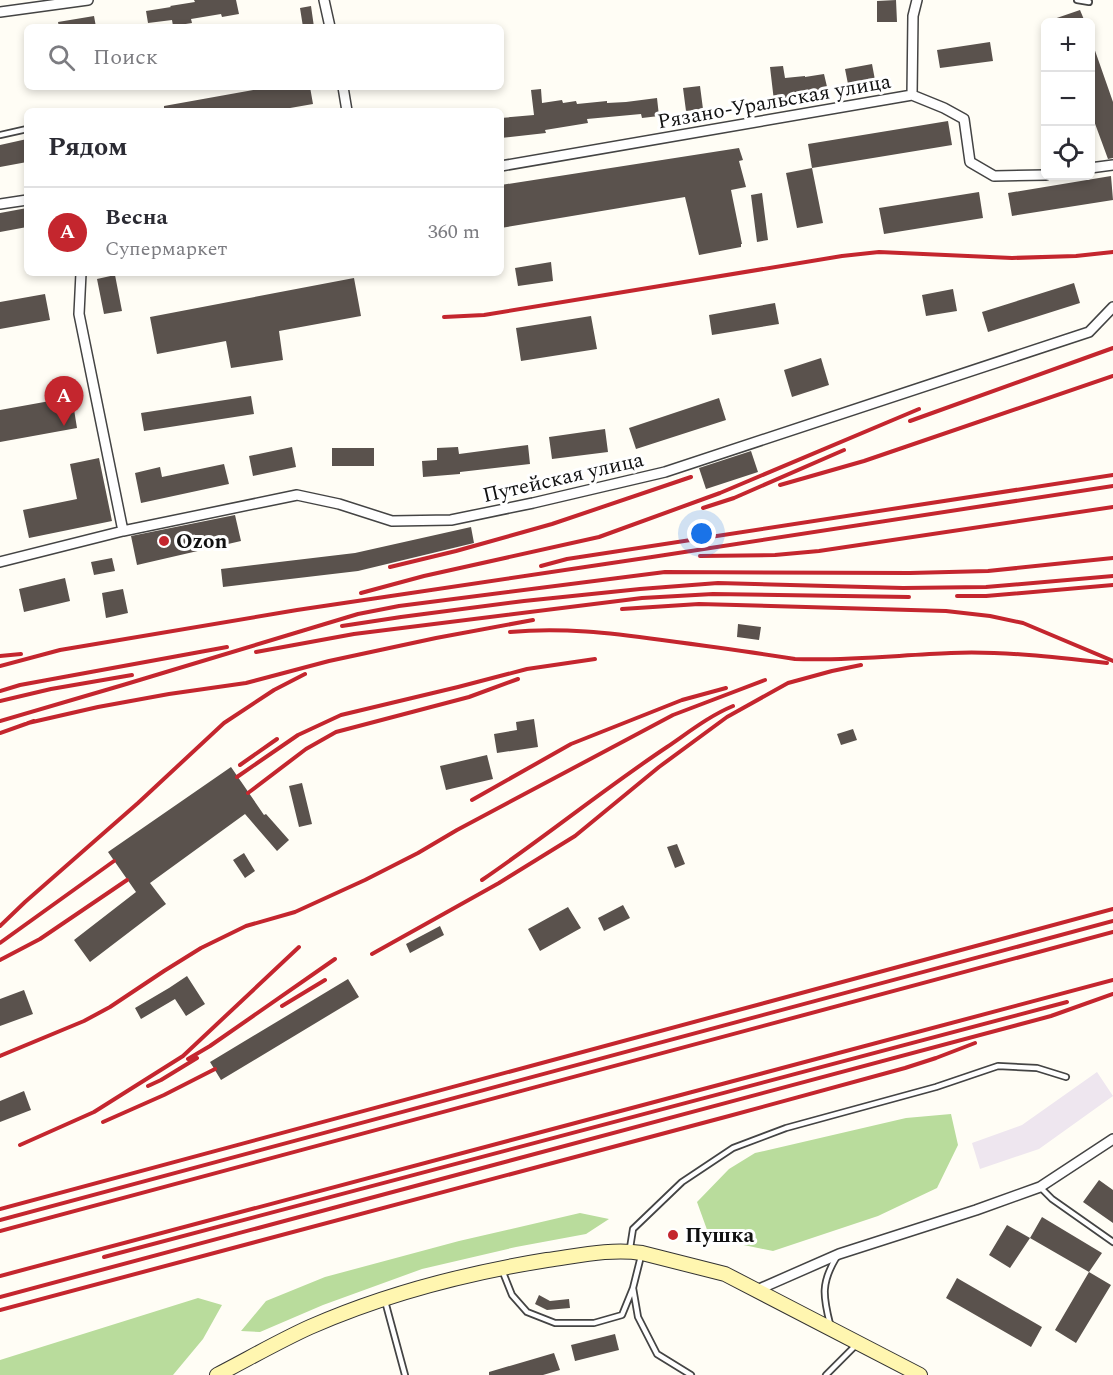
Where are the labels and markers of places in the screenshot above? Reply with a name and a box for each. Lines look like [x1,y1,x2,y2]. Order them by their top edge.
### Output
pin: A [44,376,84,426]
place label: Ozon [176,526,228,558]
marker: Ozon [157,534,171,548]
place label: Пушка [685,1220,754,1252]
marker: Пушка [666,1228,680,1242]

